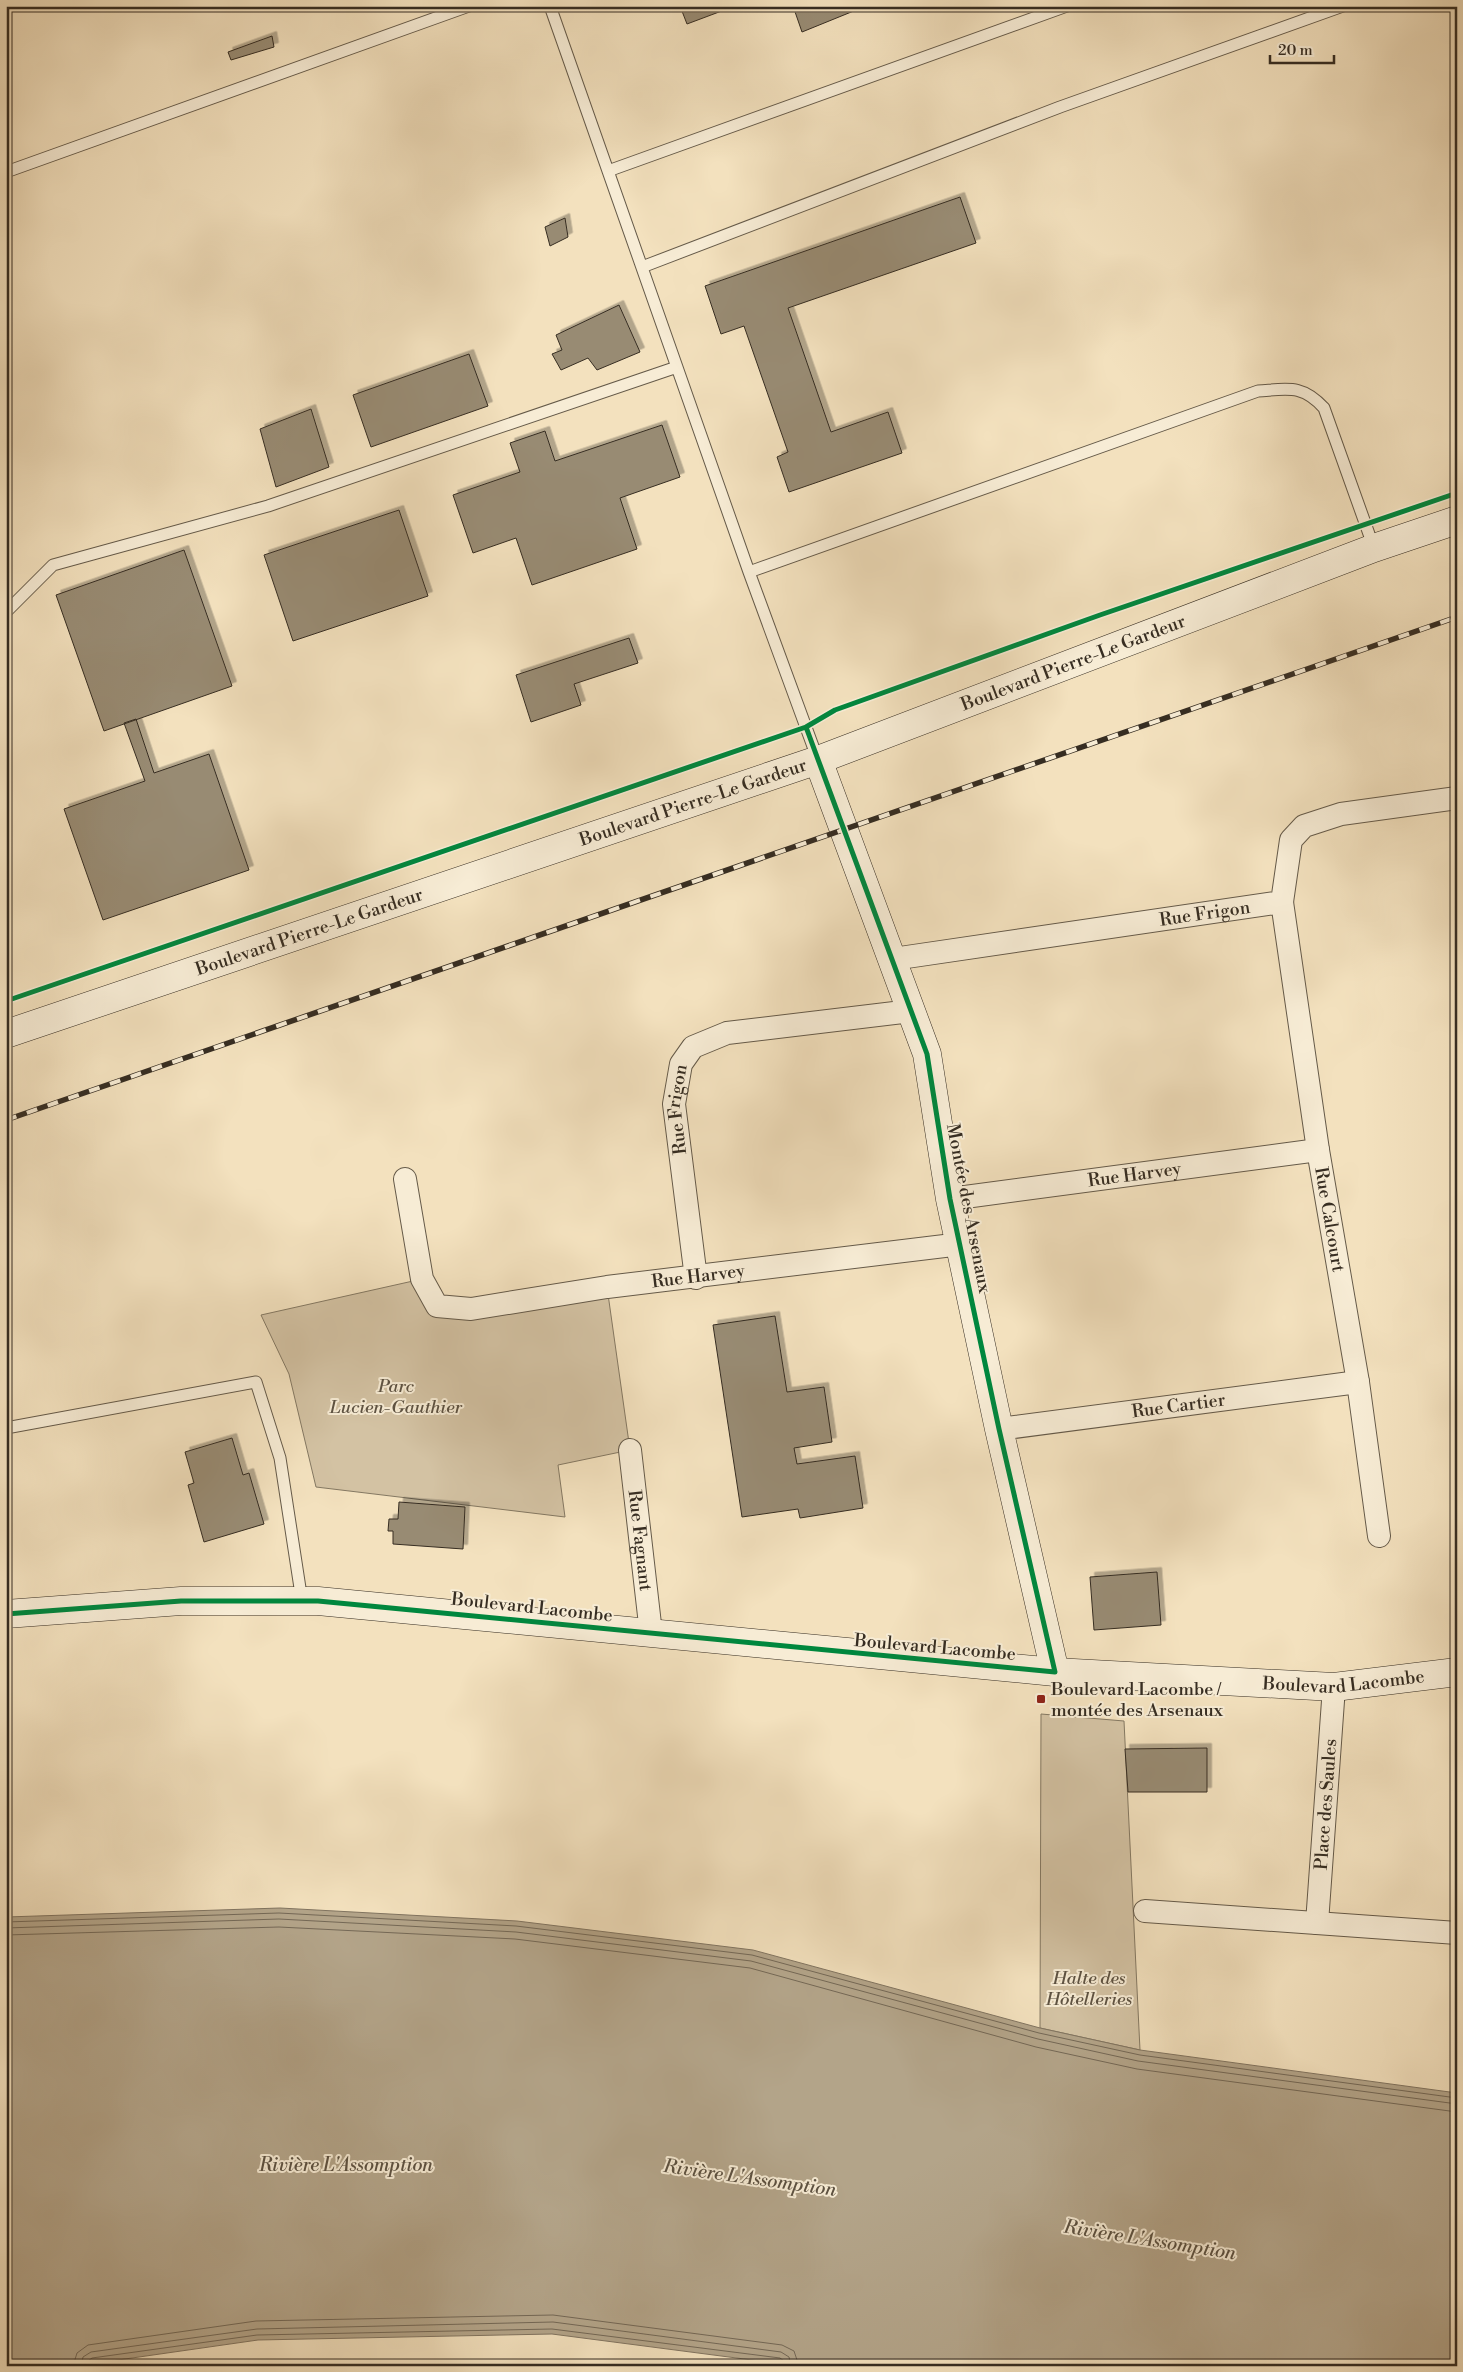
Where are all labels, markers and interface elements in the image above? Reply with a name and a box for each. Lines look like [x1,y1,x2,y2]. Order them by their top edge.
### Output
scale bar [1270,32,1334,64]
text: 20 m [1278,41,1313,60]
street label: Boulevard Pierre-Le Gardeur [957,610,1189,717]
street label: Boulevard Pierre-Le Gardeur [575,754,810,852]
street label: Boulevard Pierre-Le Gardeur [192,883,426,982]
street label: Rue Frigon [1158,896,1252,932]
street label: Rue Frigon [662,1062,693,1156]
street label: Montée des Arsenaux [941,1121,996,1296]
street label: Rue Harvey [1086,1157,1183,1193]
street label: Rue Calcourt [1309,1165,1350,1274]
street label: Rue Harvey [650,1259,746,1294]
park label: Parc Lucien-Gauthier [329,1375,463,1419]
street label: Rue Cartier [1130,1388,1227,1424]
street label: Rue Fagnant [623,1489,657,1593]
street label: Boulevard Lacombe [449,1587,614,1627]
street label: Boulevard Lacombe [852,1629,1017,1666]
street label: Boulevard Lacombe [1261,1665,1426,1699]
place label: Boulevard Lacombe / montée des Arsenaux [1050,1678,1224,1722]
marker: Boulevard Lacombe / montée des Arsenaux [1035,1693,1047,1705]
street label: Place des Saules [1310,1738,1342,1871]
park label: Halte des Hôtelleries [1045,1967,1132,2011]
water label: Rivière L'Assomption [258,2153,433,2177]
water label: Rivière L'Assomption [661,2154,838,2202]
water label: Rivière L'Assomption [1061,2214,1238,2266]

